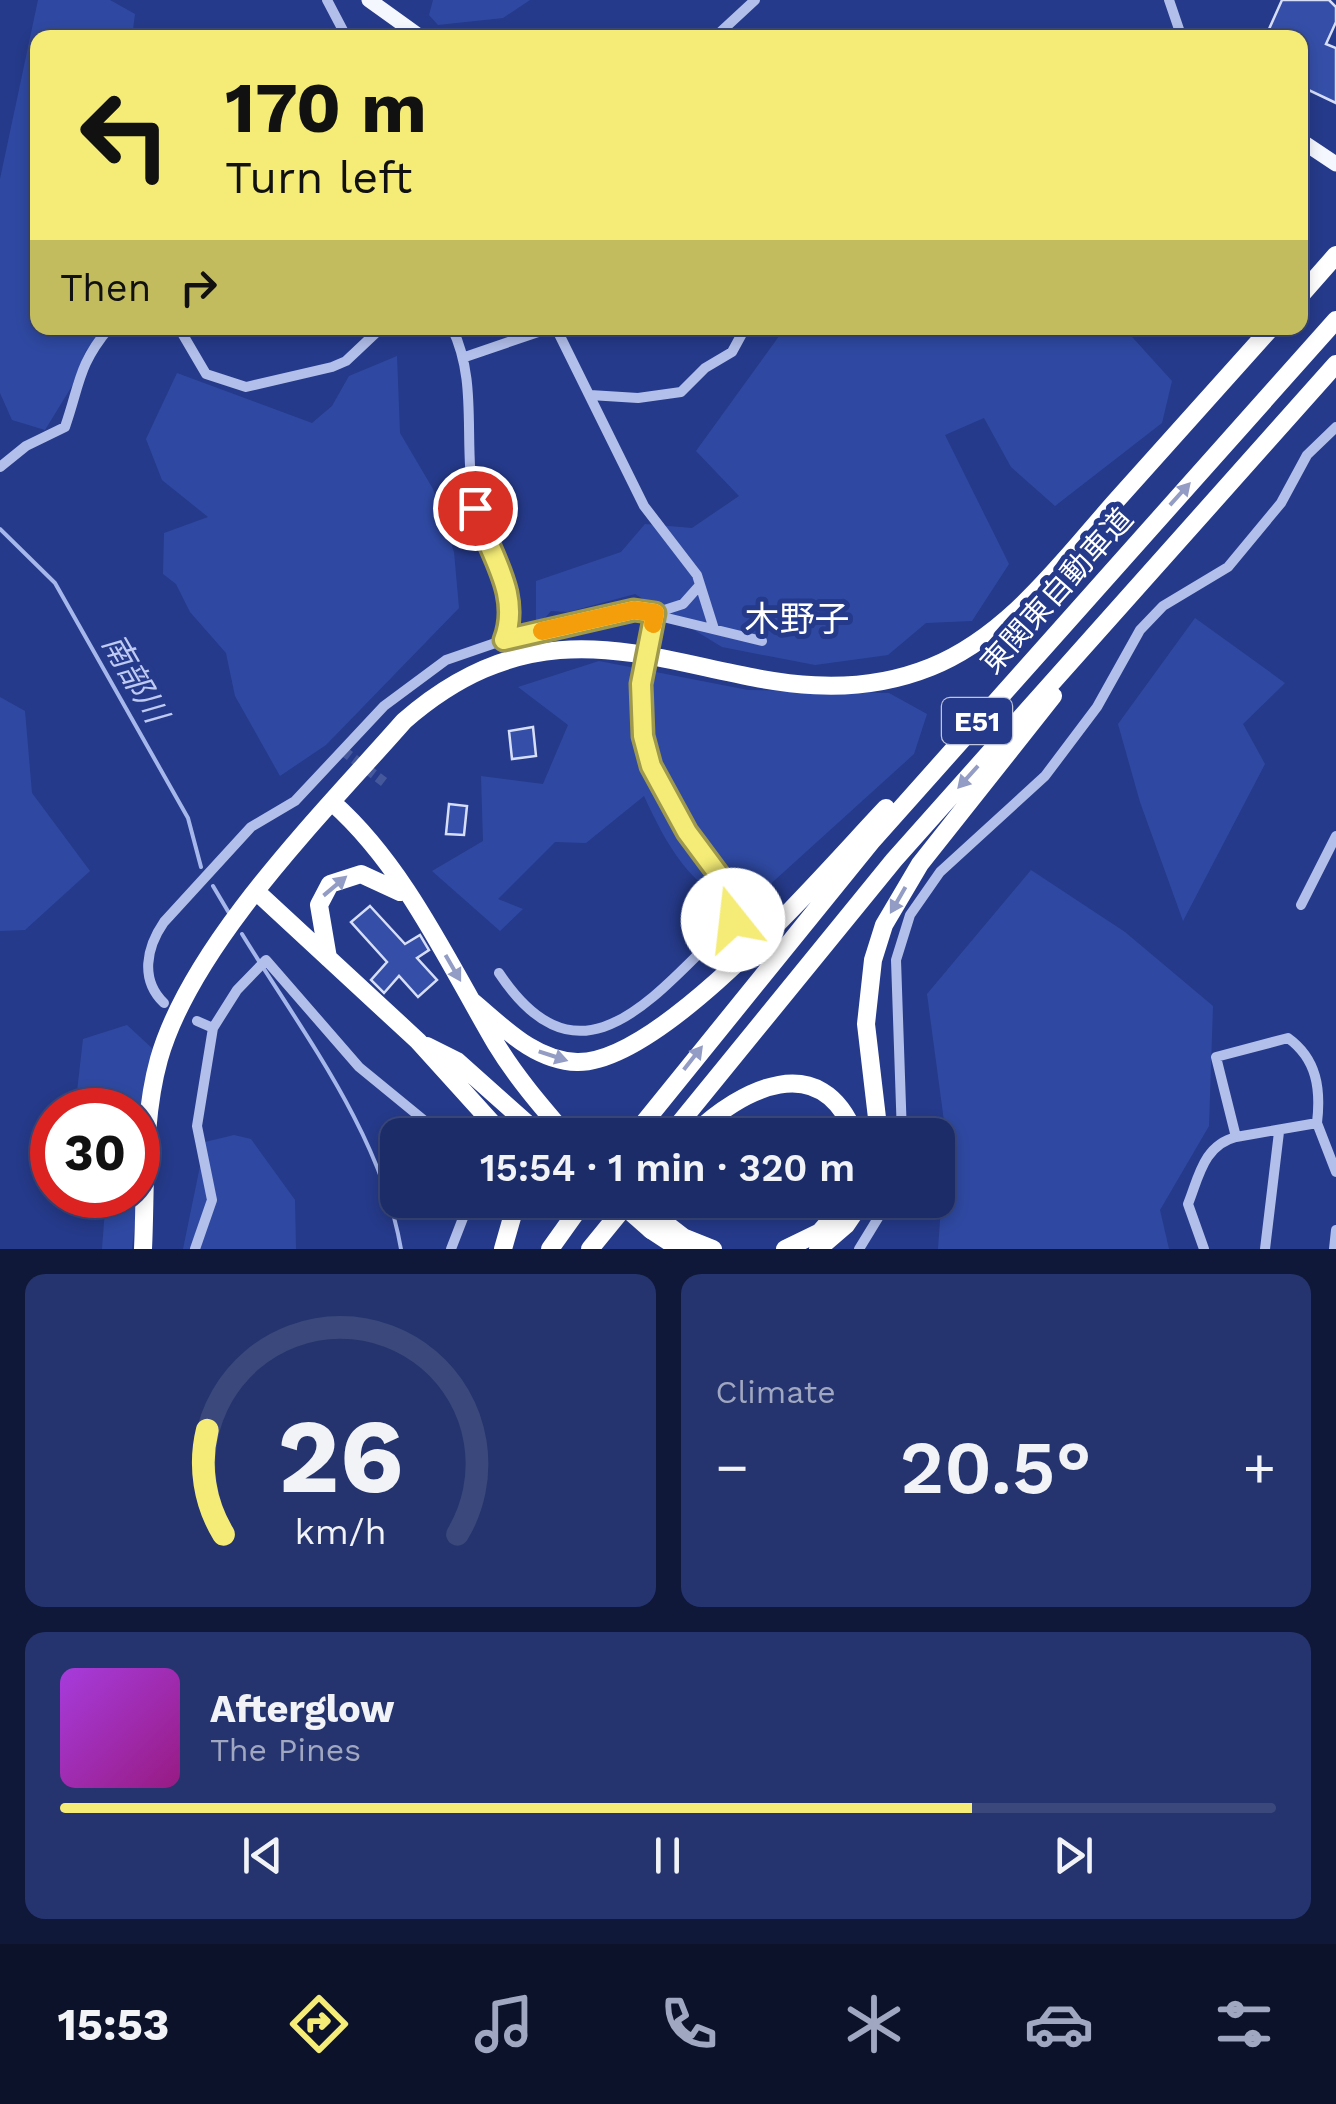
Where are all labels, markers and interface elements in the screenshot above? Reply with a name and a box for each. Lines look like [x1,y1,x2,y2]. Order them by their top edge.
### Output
text: 170 m [225,67,427,149]
icon: left [60,70,190,200]
text: Turn left [225,151,412,204]
icon: right [171,260,226,315]
text: Then [60,266,151,310]
pin [433,466,518,551]
icon: arrive [448,481,503,536]
one-way arrow [1169,482,1191,507]
street label: 東関東自動車道 [973,501,1140,680]
district label: 木野子 [744,598,850,640]
water label: 南部川 [95,627,177,732]
road number: E51 [942,698,1012,744]
one-way arrow [957,764,979,789]
position arrow [681,868,785,972]
one-way arrow [322,875,347,897]
one-way arrow [889,886,907,914]
one-way arrow [444,954,461,982]
one-way arrow [682,1045,703,1071]
one-way arrow [538,1049,568,1064]
speed limit sign: 30 [30,1088,160,1218]
text: 15:54 · 1 min · 320 m [480,1146,855,1190]
text: Climate [716,1373,836,1411]
text: 26 [277,1395,403,1517]
text: 20.5° [900,1423,1092,1511]
text: − [716,1435,749,1499]
text: + [1243,1435,1276,1499]
text: km/h [294,1511,386,1553]
text: Afterglow [210,1687,395,1731]
text: The Pines [210,1731,361,1769]
icon: previous [235,1828,290,1883]
icon: pause [640,1828,695,1883]
icon: next [1046,1828,1101,1883]
icon: directions [284,1989,354,2059]
icon: music [469,1989,539,2059]
icon: phone [654,1989,724,2059]
icon: climate [839,1989,909,2059]
icon: car [1024,1989,1094,2059]
icon: filters [1209,1989,1279,2059]
text: 15:53 [57,1998,170,2051]

